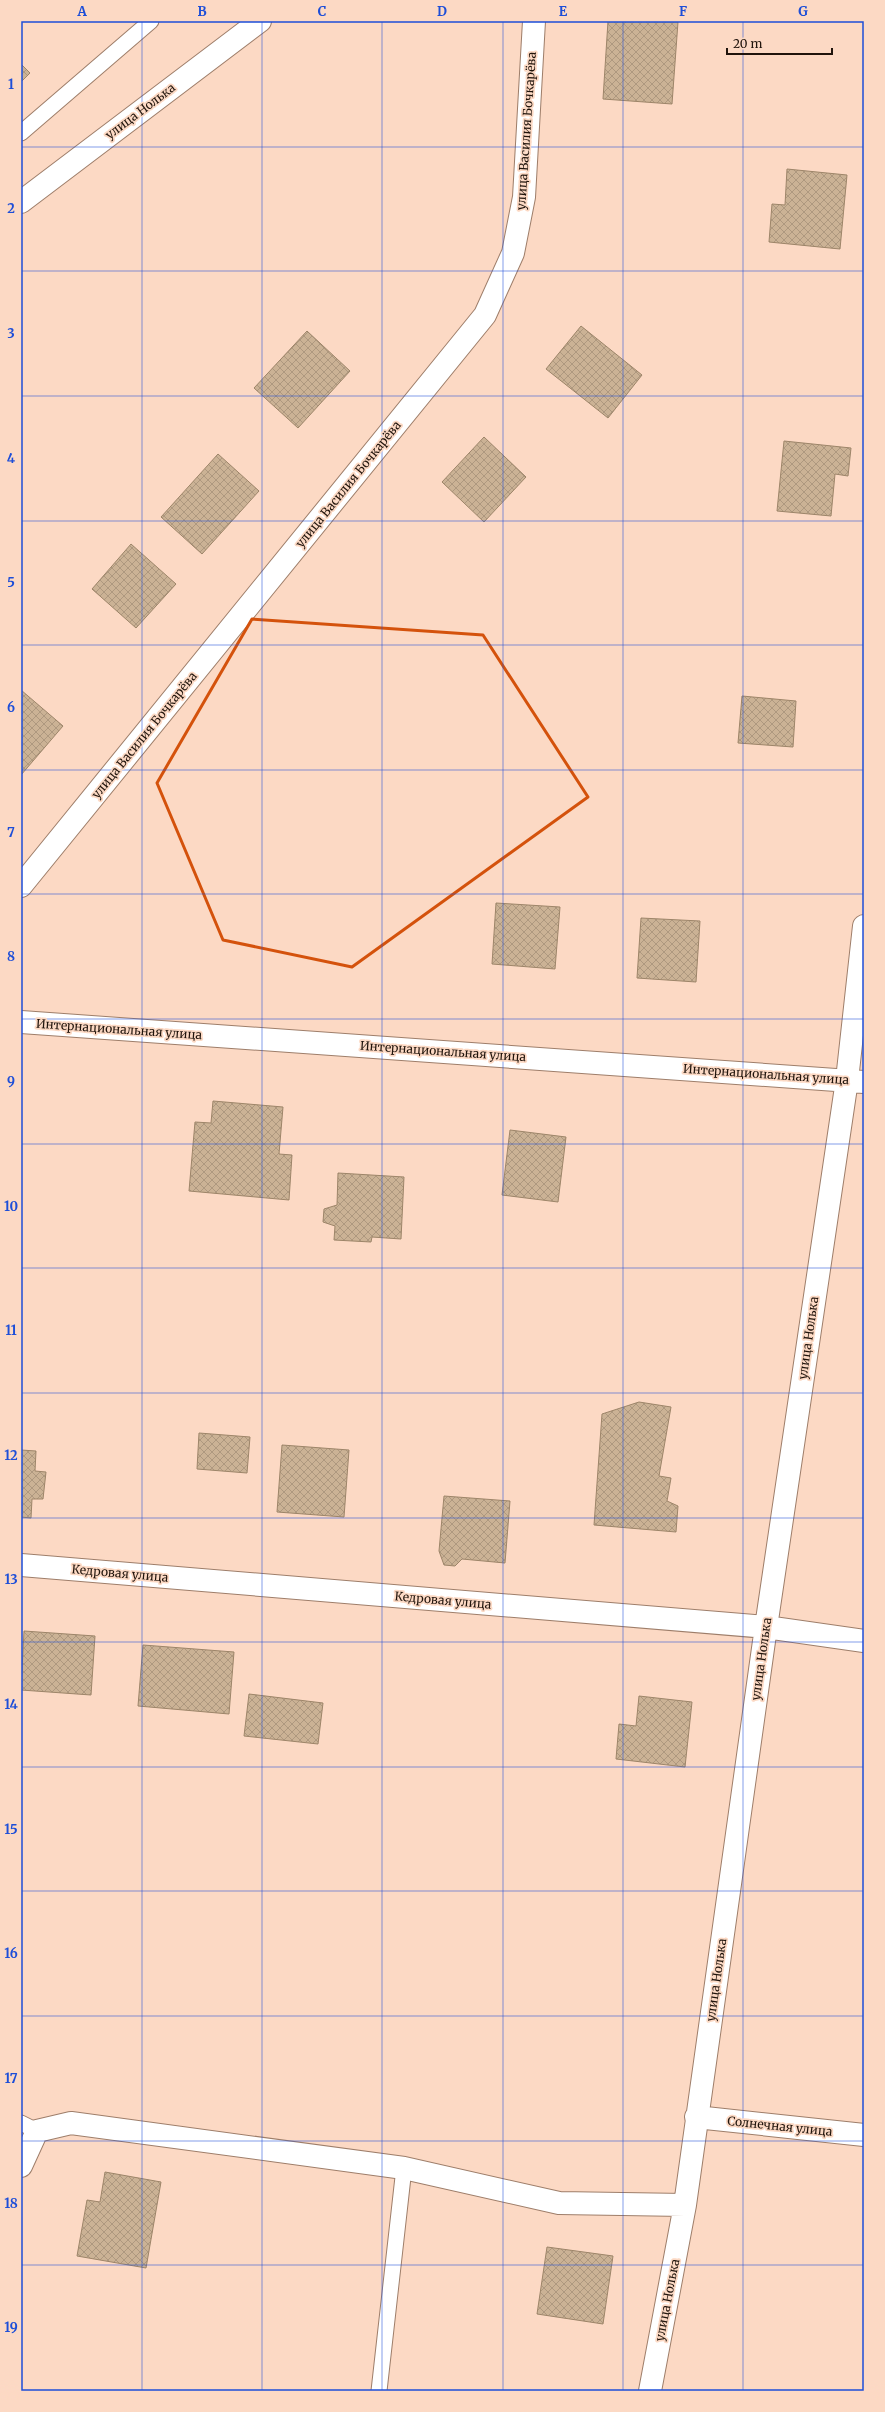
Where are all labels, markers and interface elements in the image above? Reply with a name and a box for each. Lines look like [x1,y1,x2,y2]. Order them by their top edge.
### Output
text: A [76,3,87,20]
text: B [197,3,207,20]
text: C [318,3,327,20]
text: D [437,3,447,20]
text: E [559,3,568,20]
text: F [679,3,687,20]
text: G [798,3,808,20]
scale bar [727,30,832,56]
text: 20 m [733,36,762,51]
street label: улица Василия Бочкарёва [513,51,539,211]
text: 1 [8,76,14,93]
street label: улица Нолька [102,80,178,142]
text: 2 [7,200,15,217]
text: 3 [7,325,15,342]
street label: улица Василия Бочкарёва [292,417,404,550]
text: 4 [7,450,16,467]
text: 5 [7,574,15,591]
street label: улица Василия Бочкарёва [88,668,200,801]
text: 6 [7,699,15,716]
text: 7 [7,824,15,841]
text: 8 [7,948,15,965]
street label: Интернациональная улица [35,1016,203,1042]
street label: Интернациональная улица [359,1038,527,1064]
street label: Интернациональная улица [682,1061,850,1087]
text: 9 [7,1073,15,1090]
text: 10 [4,1198,18,1215]
street label: улица Нолька [795,1295,821,1380]
text: 11 [5,1322,17,1339]
text: 12 [4,1447,18,1464]
street label: Кедровая улица [71,1561,170,1585]
text: 13 [4,1571,18,1588]
street label: Кедровая улица [394,1588,493,1612]
street label: улица Нолька [748,1616,774,1701]
text: 14 [4,1696,19,1713]
text: 15 [4,1821,18,1838]
street label: улица Нолька [703,1937,729,2022]
text: 16 [4,1945,18,1962]
text: 17 [4,2070,18,2087]
street label: Солнечная улица [727,2113,834,2139]
text: 18 [4,2195,18,2212]
street label: улица Нолька [652,2257,682,2342]
text: 19 [4,2319,18,2336]

